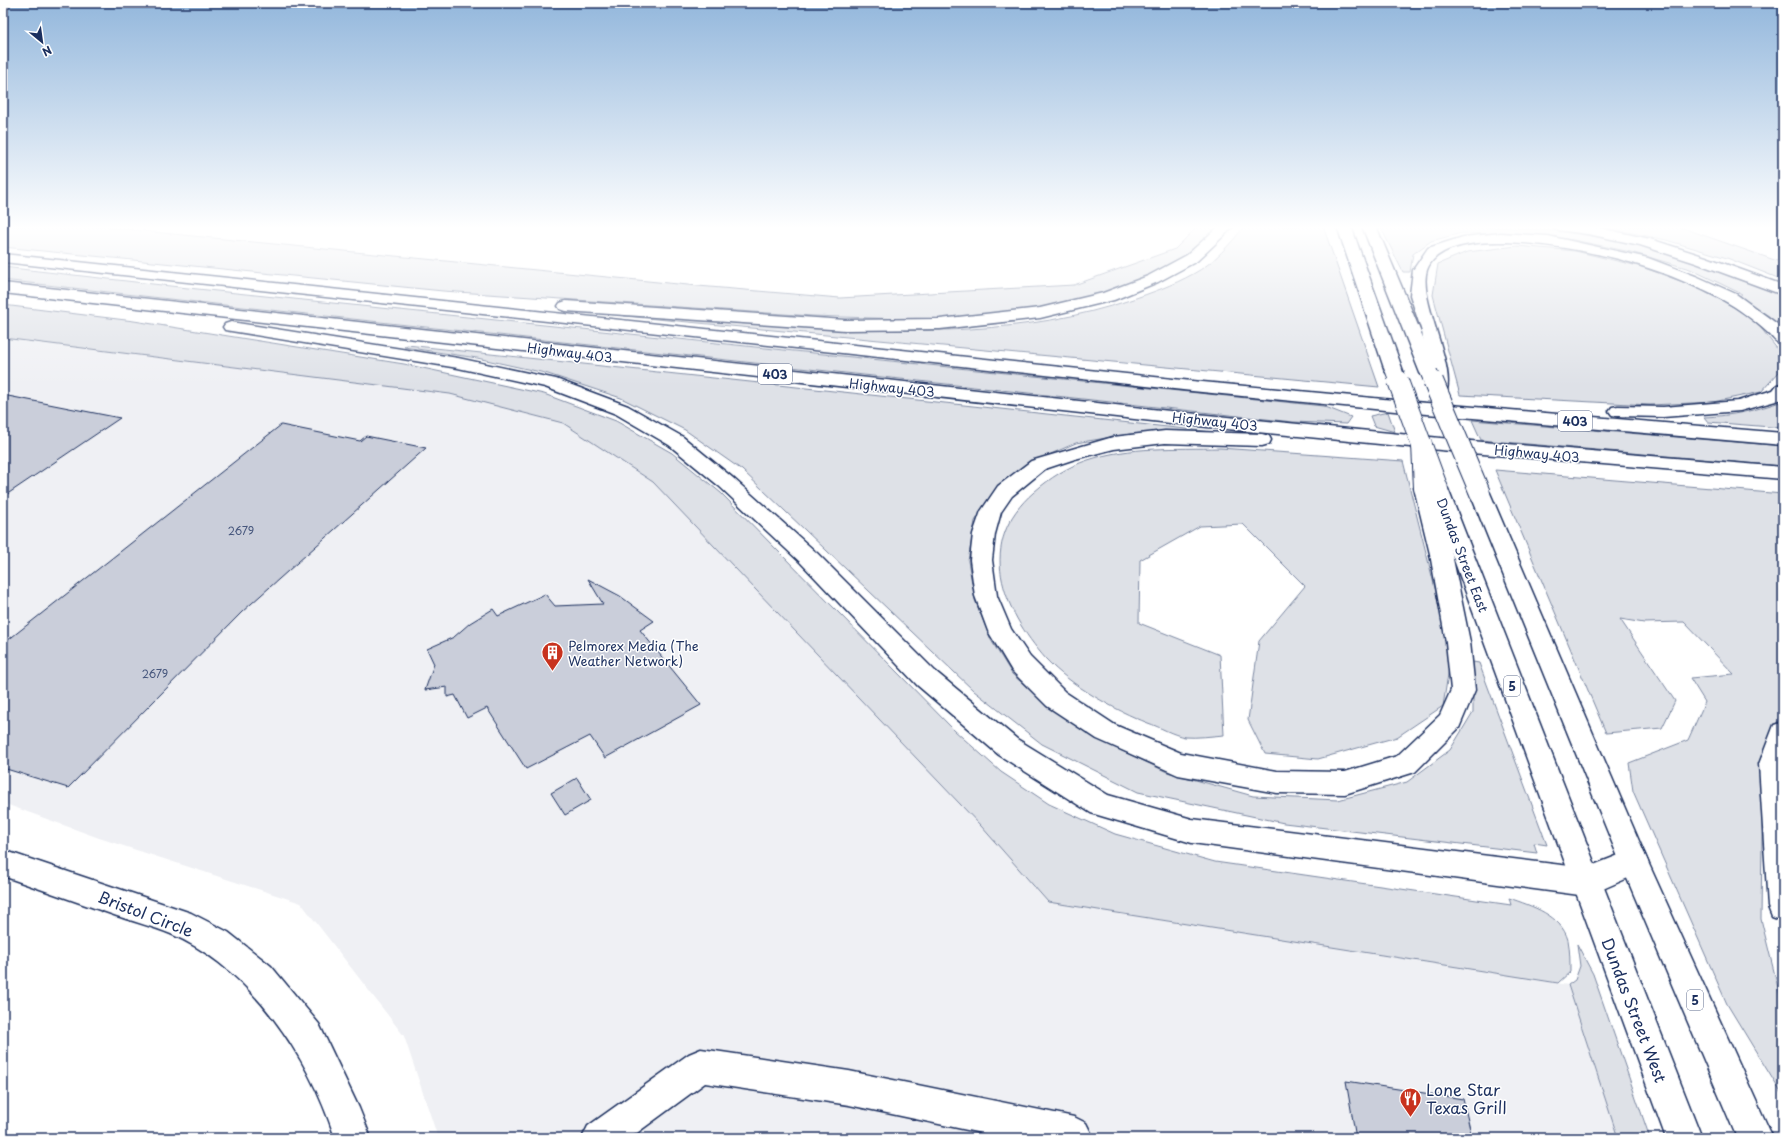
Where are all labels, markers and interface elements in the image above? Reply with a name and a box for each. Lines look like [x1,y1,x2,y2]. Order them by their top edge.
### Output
north arrow [22,22,62,62]
text: N [39,42,55,61]
street label: Highway 403 [526,337,614,367]
road number: 403 [758,364,792,384]
street label: Highway 403 [848,373,936,401]
street label: Highway 403 [1171,407,1259,435]
road number: 403 [1558,411,1592,431]
street label: Highway 403 [1494,440,1581,466]
street label: Dundas Street East [1432,495,1494,615]
house number: 2679 [228,522,254,539]
place label: Pelmorex Media (The Weather Network) [568,636,699,670]
building icon: Pelmorex Media (The Weather Network) [540,639,566,672]
house number: 2679 [142,665,168,682]
road number: 5 [1504,676,1520,696]
street label: Bristol Circle [95,884,197,942]
street label: Dundas Street West [1596,934,1674,1086]
road number: 5 [1687,990,1703,1010]
place label: Lone Star Texas Grill [1426,1077,1507,1119]
restaurant icon: Lone Star Texas Grill [1397,1085,1423,1118]

